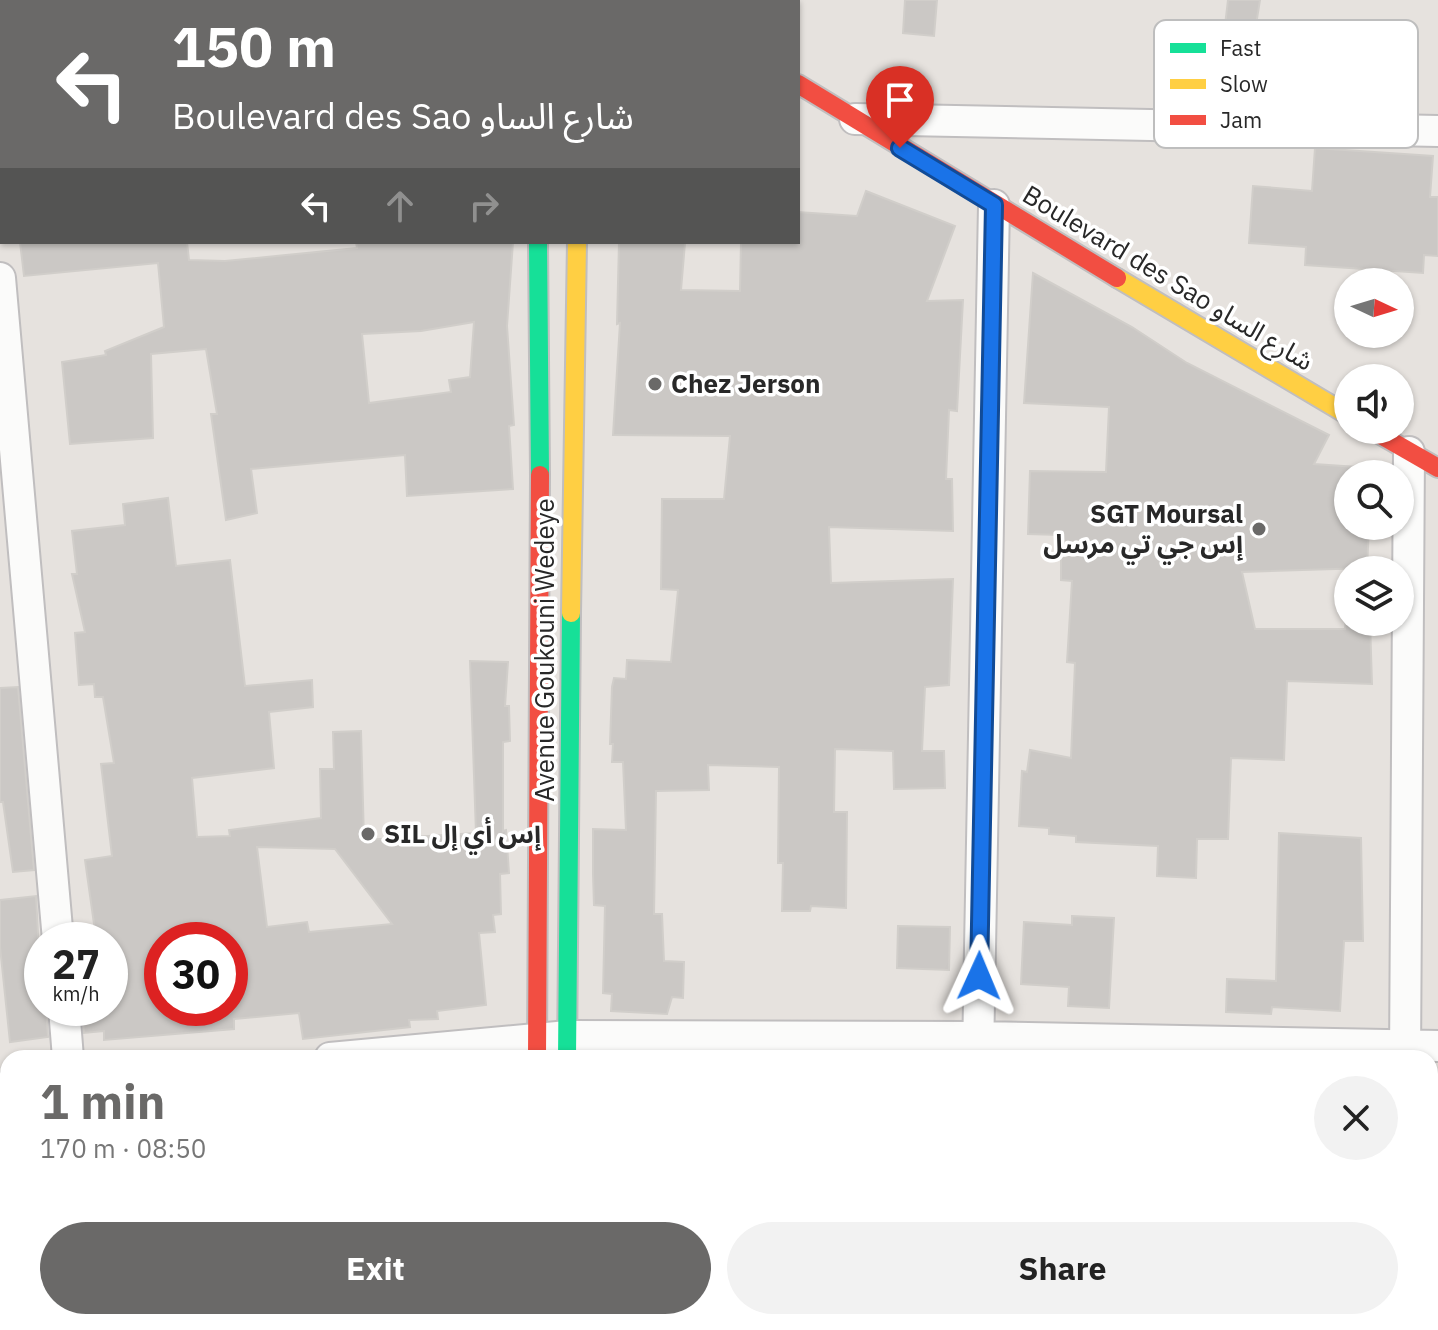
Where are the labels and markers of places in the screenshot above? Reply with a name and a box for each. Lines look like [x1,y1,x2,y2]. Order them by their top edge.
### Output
pin [866,66,934,148]
place label: Chez Jerson [671,366,820,400]
marker: Chez Jerson [646,375,664,393]
place label: SGT Moursal إس جي تي مرسل [1043,496,1244,565]
marker: SGT Moursal إس جي تي مرسل [1250,520,1268,538]
place label: SIL إس أي إل [384,816,542,855]
marker: SIL إس أي إل [359,825,377,843]

